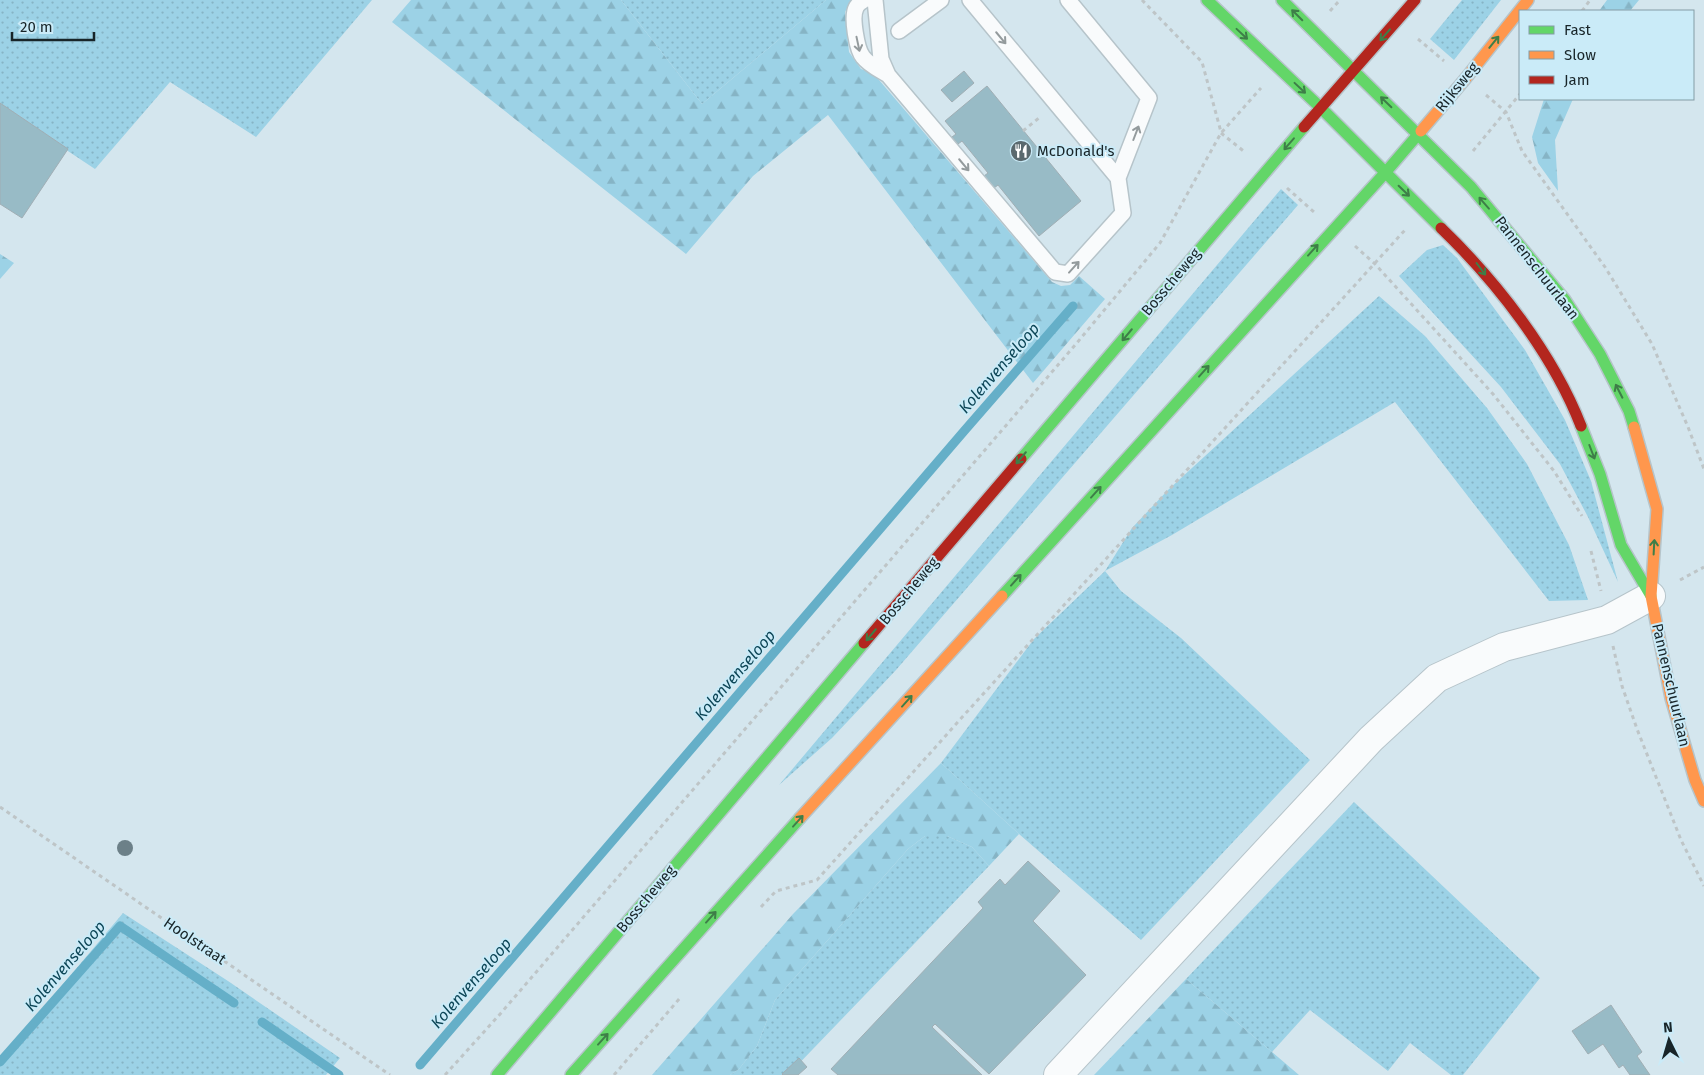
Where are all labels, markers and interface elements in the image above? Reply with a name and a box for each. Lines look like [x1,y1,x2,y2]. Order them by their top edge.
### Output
one-way arrow [1291,9,1304,21]
scale bar [12,10,95,42]
legend [1519,10,1694,100]
text: 20 m [20,18,53,36]
text: Fast [1564,21,1591,39]
one-way arrow [1236,28,1248,40]
one-way arrow [1379,29,1390,42]
one-way arrow [995,31,1007,44]
one-way arrow [854,36,863,52]
one-way arrow [1489,36,1500,49]
text: Slow [1564,46,1596,64]
street label: Rijksweg [1432,58,1483,115]
text: Jam [1564,71,1590,89]
one-way arrow [1294,82,1306,94]
one-way arrow [1380,96,1392,108]
one-way arrow [1132,126,1141,141]
one-way arrow [1283,138,1295,151]
restaurant icon: McDonald's [1009,139,1033,163]
place label: McDonald's [1037,142,1115,160]
one-way arrow [958,158,969,171]
one-way arrow [1397,185,1410,197]
one-way arrow [1479,196,1490,209]
street label: Pannenschuurlaan [1491,213,1583,323]
street label: Bosscheweg [1138,244,1205,319]
one-way arrow [1307,244,1319,257]
one-way arrow [1068,261,1080,274]
one-way arrow [1476,262,1486,276]
water label: Kolenvenseloop [955,319,1043,417]
one-way arrow [1121,328,1132,341]
one-way arrow [1198,364,1210,377]
one-way arrow [1614,384,1623,399]
one-way arrow [1587,444,1597,459]
one-way arrow [1016,452,1027,465]
one-way arrow [1090,485,1101,498]
one-way arrow [1650,540,1659,556]
street label: Bosscheweg [876,553,943,628]
one-way arrow [1010,574,1022,587]
street label: Pannenschuurlaan [1648,622,1694,748]
water label: Kolenvenseloop [691,626,779,724]
one-way arrow [865,629,876,642]
one-way arrow [901,694,913,707]
one-way arrow [792,815,804,828]
street label: Bosscheweg [613,861,680,936]
one-way arrow [706,911,717,924]
street label: Hoolstraat [160,914,230,969]
water label: Kolenvenseloop [21,917,109,1015]
water label: Kolenvenseloop [427,934,515,1032]
north arrow [1644,1015,1694,1065]
text: N [1663,1019,1673,1036]
one-way arrow [598,1032,609,1045]

